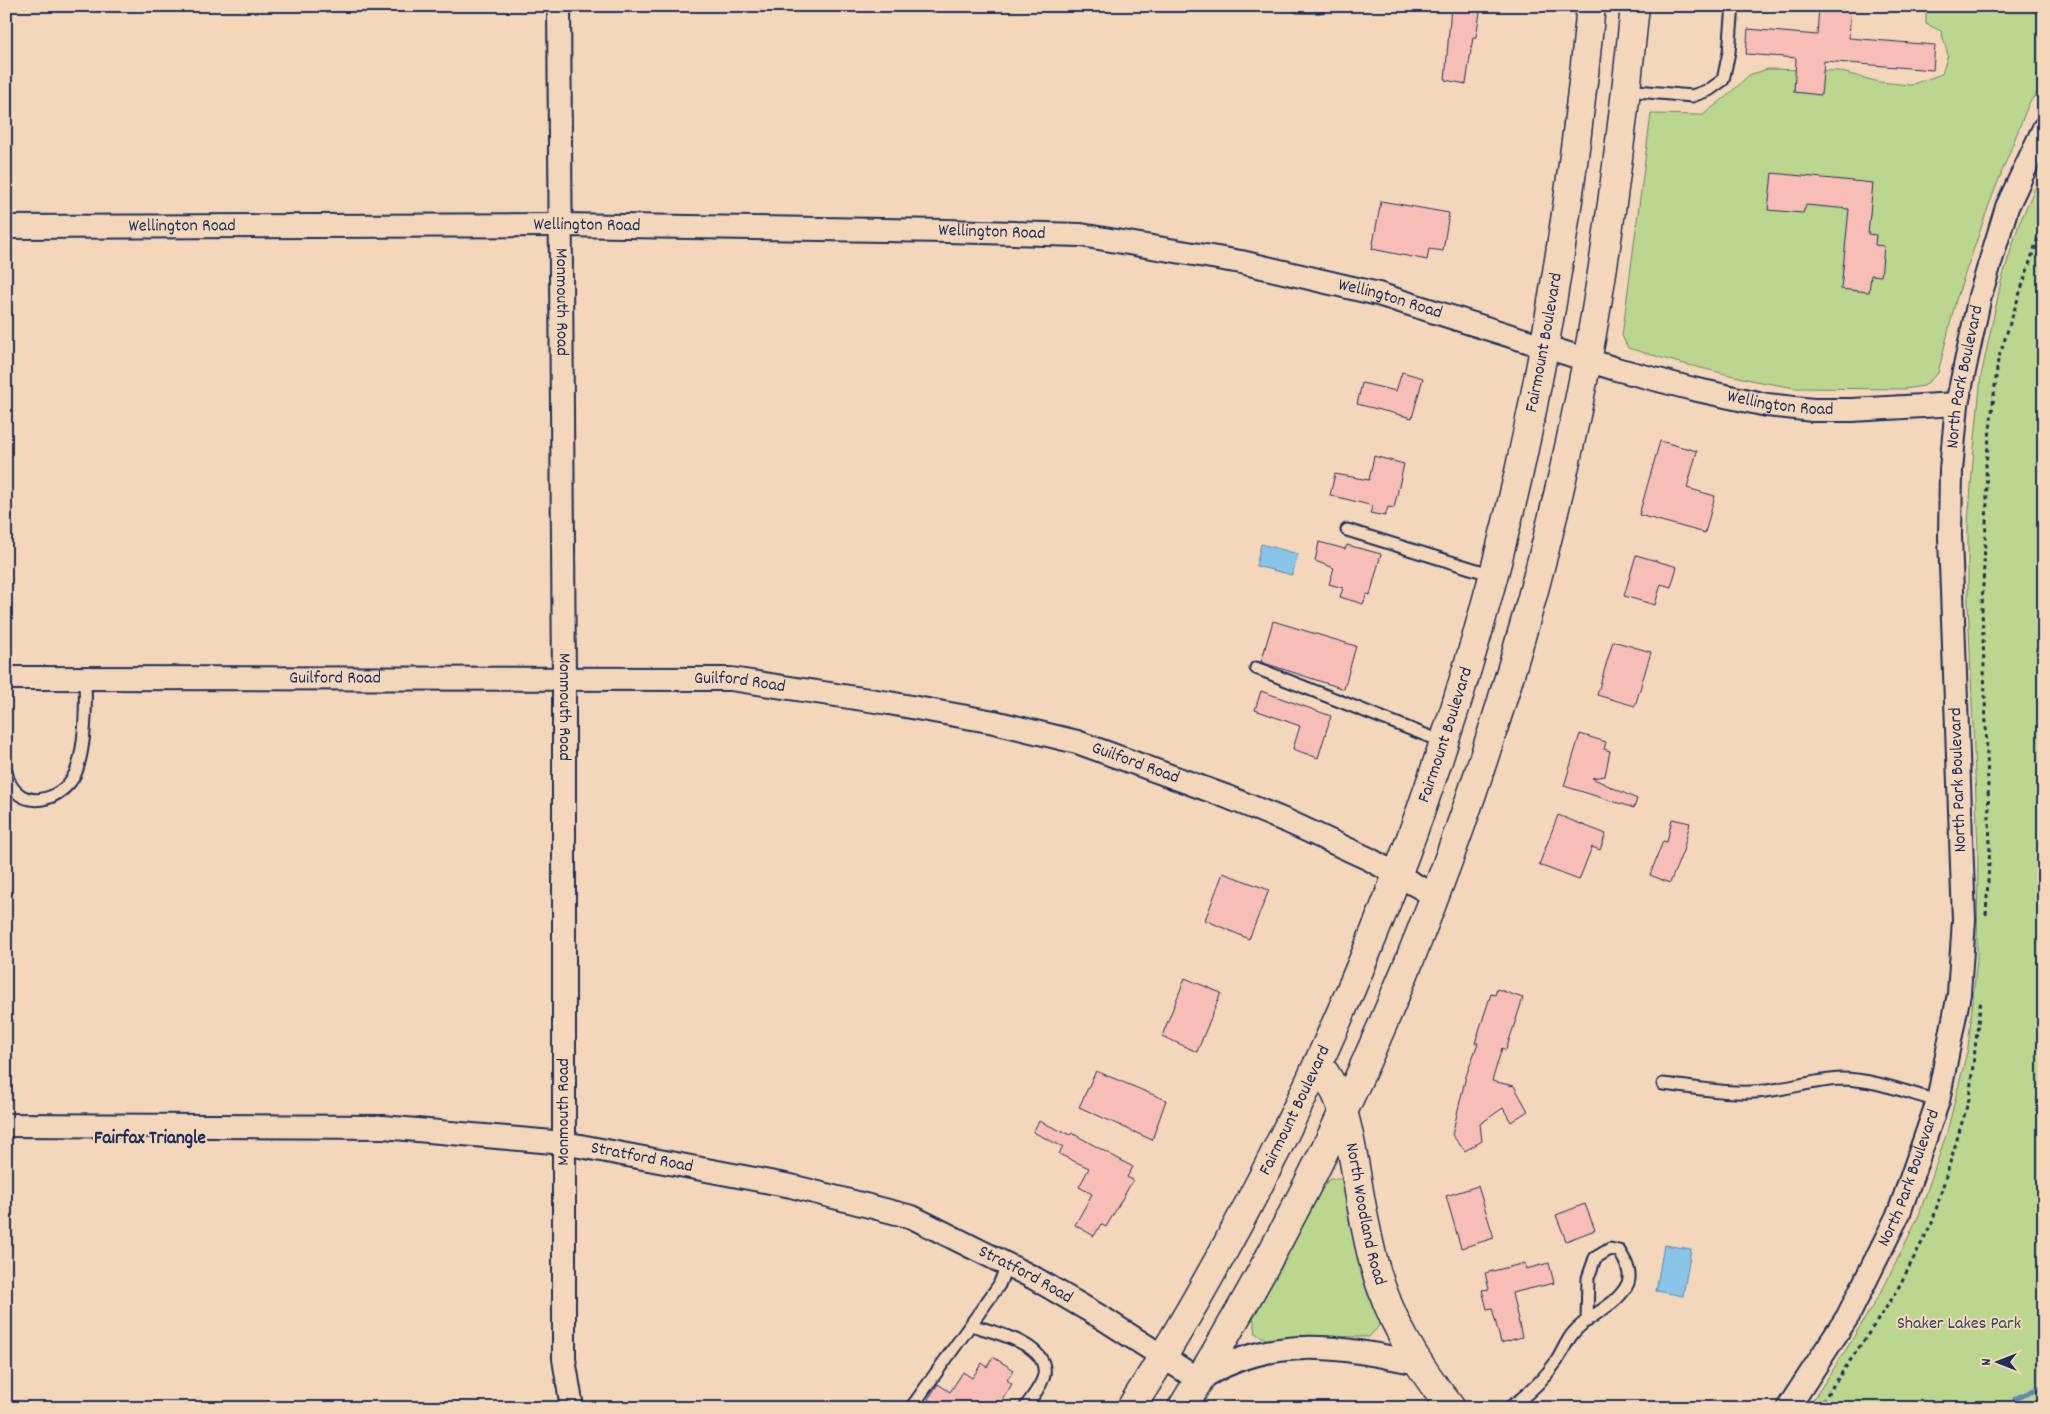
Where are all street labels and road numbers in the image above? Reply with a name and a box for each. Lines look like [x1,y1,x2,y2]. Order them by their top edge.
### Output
street label: Wellington Road [533,212,641,239]
street label: Wellington Road [128,214,236,239]
street label: Wellington Road [938,218,1046,246]
street label: Monmouth Road [548,248,574,356]
street label: Fairmount Boulevard [1519,271,1569,415]
street label: Wellington Road [1336,273,1445,326]
street label: North Park Boulevard [1941,303,1990,450]
street label: Wellington Road [1725,384,1833,423]
street label: Monmouth Road [551,653,577,761]
street label: Fairmount Boulevard [1412,664,1479,806]
street label: Guilford Road [289,666,381,691]
street label: Guilford Road [694,666,787,700]
street label: North Park Boulevard [1944,707,1974,853]
street label: Guilford Road [1088,736,1183,791]
street label: Fairmount Boulevard [1253,1042,1337,1180]
street label: Monmouth Road [552,1058,577,1166]
street label: North Park Boulevard [1872,1106,1947,1251]
street label: Stratford Road [589,1136,695,1180]
street label: North Woodland Road [1338,1141,1392,1289]
street label: Stratford Road [974,1240,1077,1310]

